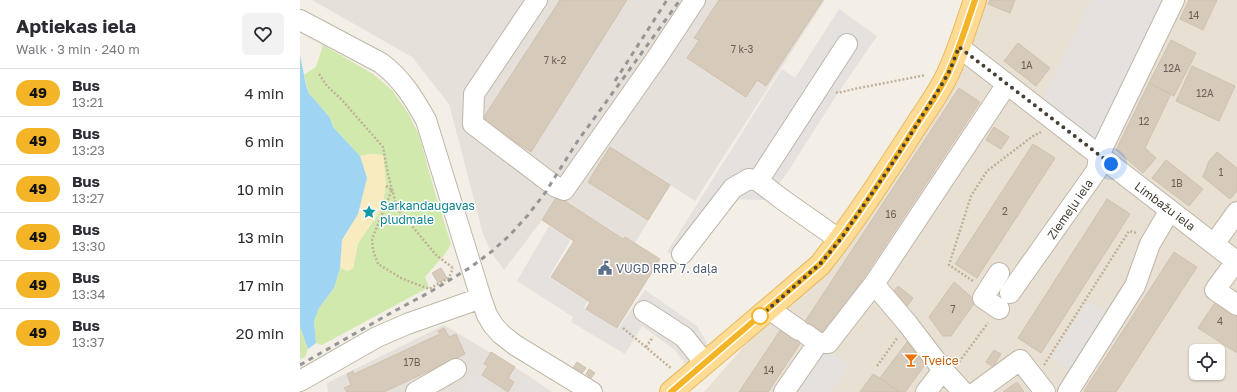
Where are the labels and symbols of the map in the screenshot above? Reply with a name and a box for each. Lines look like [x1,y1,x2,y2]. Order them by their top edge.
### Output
house number: 14 [1189,9,1199,21]
house number: 7 k-3 [731,43,753,55]
house number: 7 k-2 [544,54,567,66]
house number: 1A [1021,59,1033,71]
house number: 12A [1163,62,1181,74]
house number: 12A [1196,87,1214,99]
house number: 12 [1139,115,1150,127]
your location [1101,154,1121,174]
house number: 1 [1219,166,1224,178]
street label: Ziemeļu iela [1044,176,1096,242]
house number: 1B [1171,177,1183,189]
street label: Limbažu iela [1132,178,1198,234]
place label: Sarkandaugavas pludmale [380,198,475,227]
place icon: Sarkandaugavas pludmale [361,204,377,220]
house number: 2 [1002,205,1008,217]
house number: 16 [886,208,896,220]
public building icon: VUGD RRP 7. daļa [597,260,613,276]
place label: VUGD RRP 7. daļa [616,261,718,276]
house number: 7 [950,303,956,315]
unlabelled marker [751,307,769,325]
house number: 4 [1217,315,1223,327]
bar icon: Tveice [903,352,919,368]
place label: Tveice [922,353,959,368]
house number: 17B [404,356,421,368]
house number: 14 [764,364,774,376]

